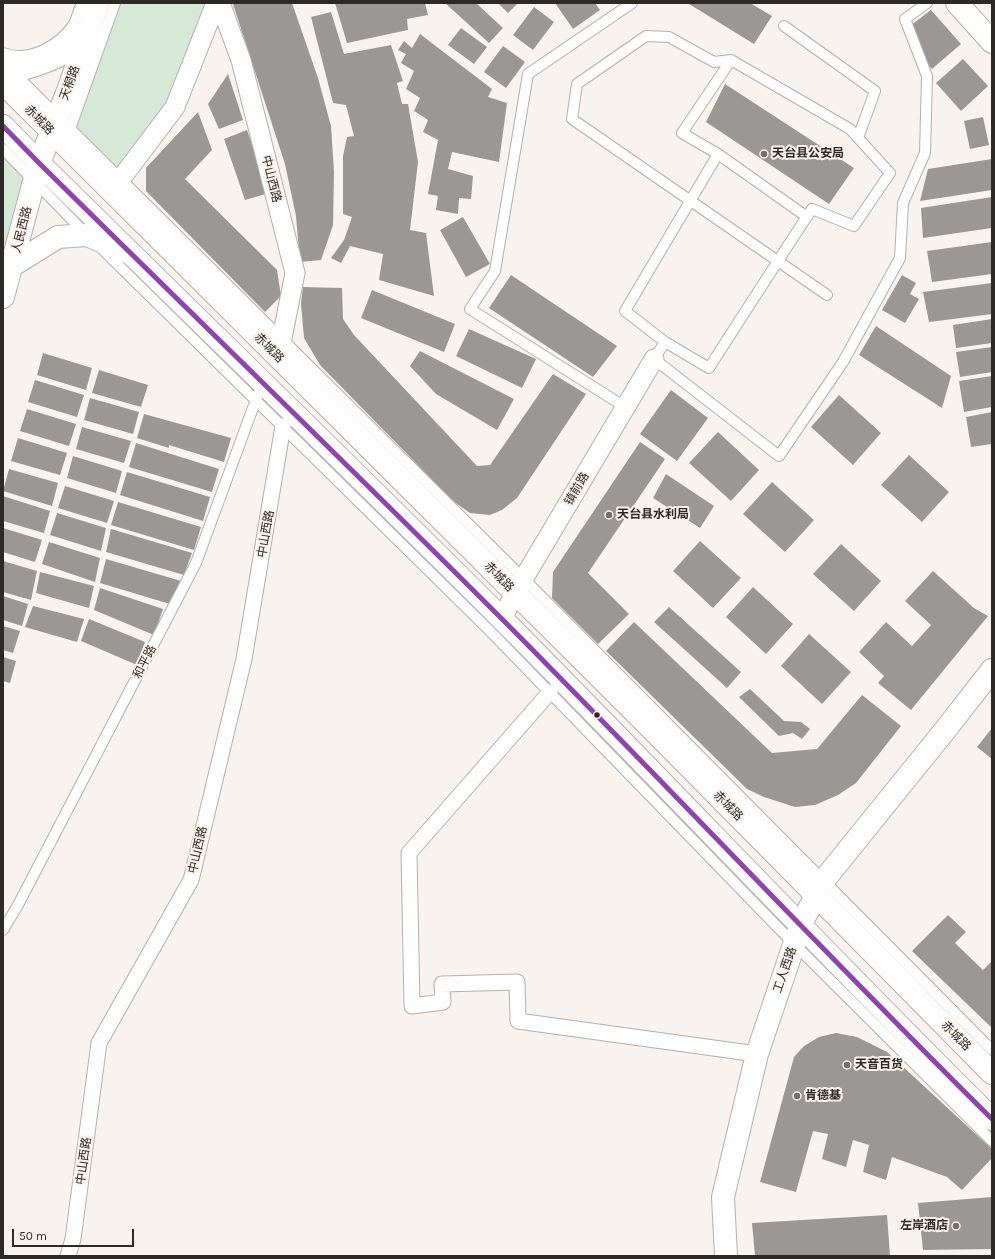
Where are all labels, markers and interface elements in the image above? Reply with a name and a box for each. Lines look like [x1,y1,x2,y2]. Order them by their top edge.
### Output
street label: 天桐路 [57,64,83,102]
street label: 赤城路 [21,102,57,138]
place label: 天台县公安局 [772,147,844,161]
marker: 天台县公安局 [759,149,769,159]
street label: 中山西路 [258,154,284,204]
street label: 人民西路 [9,205,35,255]
street label: 赤城路 [251,330,287,366]
street label: 镇前路 [562,470,592,508]
place label: 天台县水利局 [617,508,689,522]
street label: 中山西路 [255,509,277,559]
marker: 天台县水利局 [604,510,614,520]
street label: 赤城路 [481,559,517,595]
street label: 和平路 [130,643,160,681]
unlabelled marker [592,710,602,720]
street label: 赤城路 [710,788,746,824]
street label: 中山西路 [186,825,210,875]
street label: 工人西路 [770,945,800,995]
street label: 赤城路 [938,1018,974,1054]
place label: 天音百货 [855,1058,903,1072]
marker: 天音百货 [842,1060,852,1070]
place label: 肯德基 [805,1089,841,1103]
marker: 肯德基 [792,1091,802,1101]
street label: 中山西路 [74,1136,94,1186]
place label: 左岸酒店 [900,1219,948,1233]
scale bar [14,1221,136,1247]
marker: 左岸酒店 [951,1221,961,1231]
text: 50 m [19,1229,47,1243]

